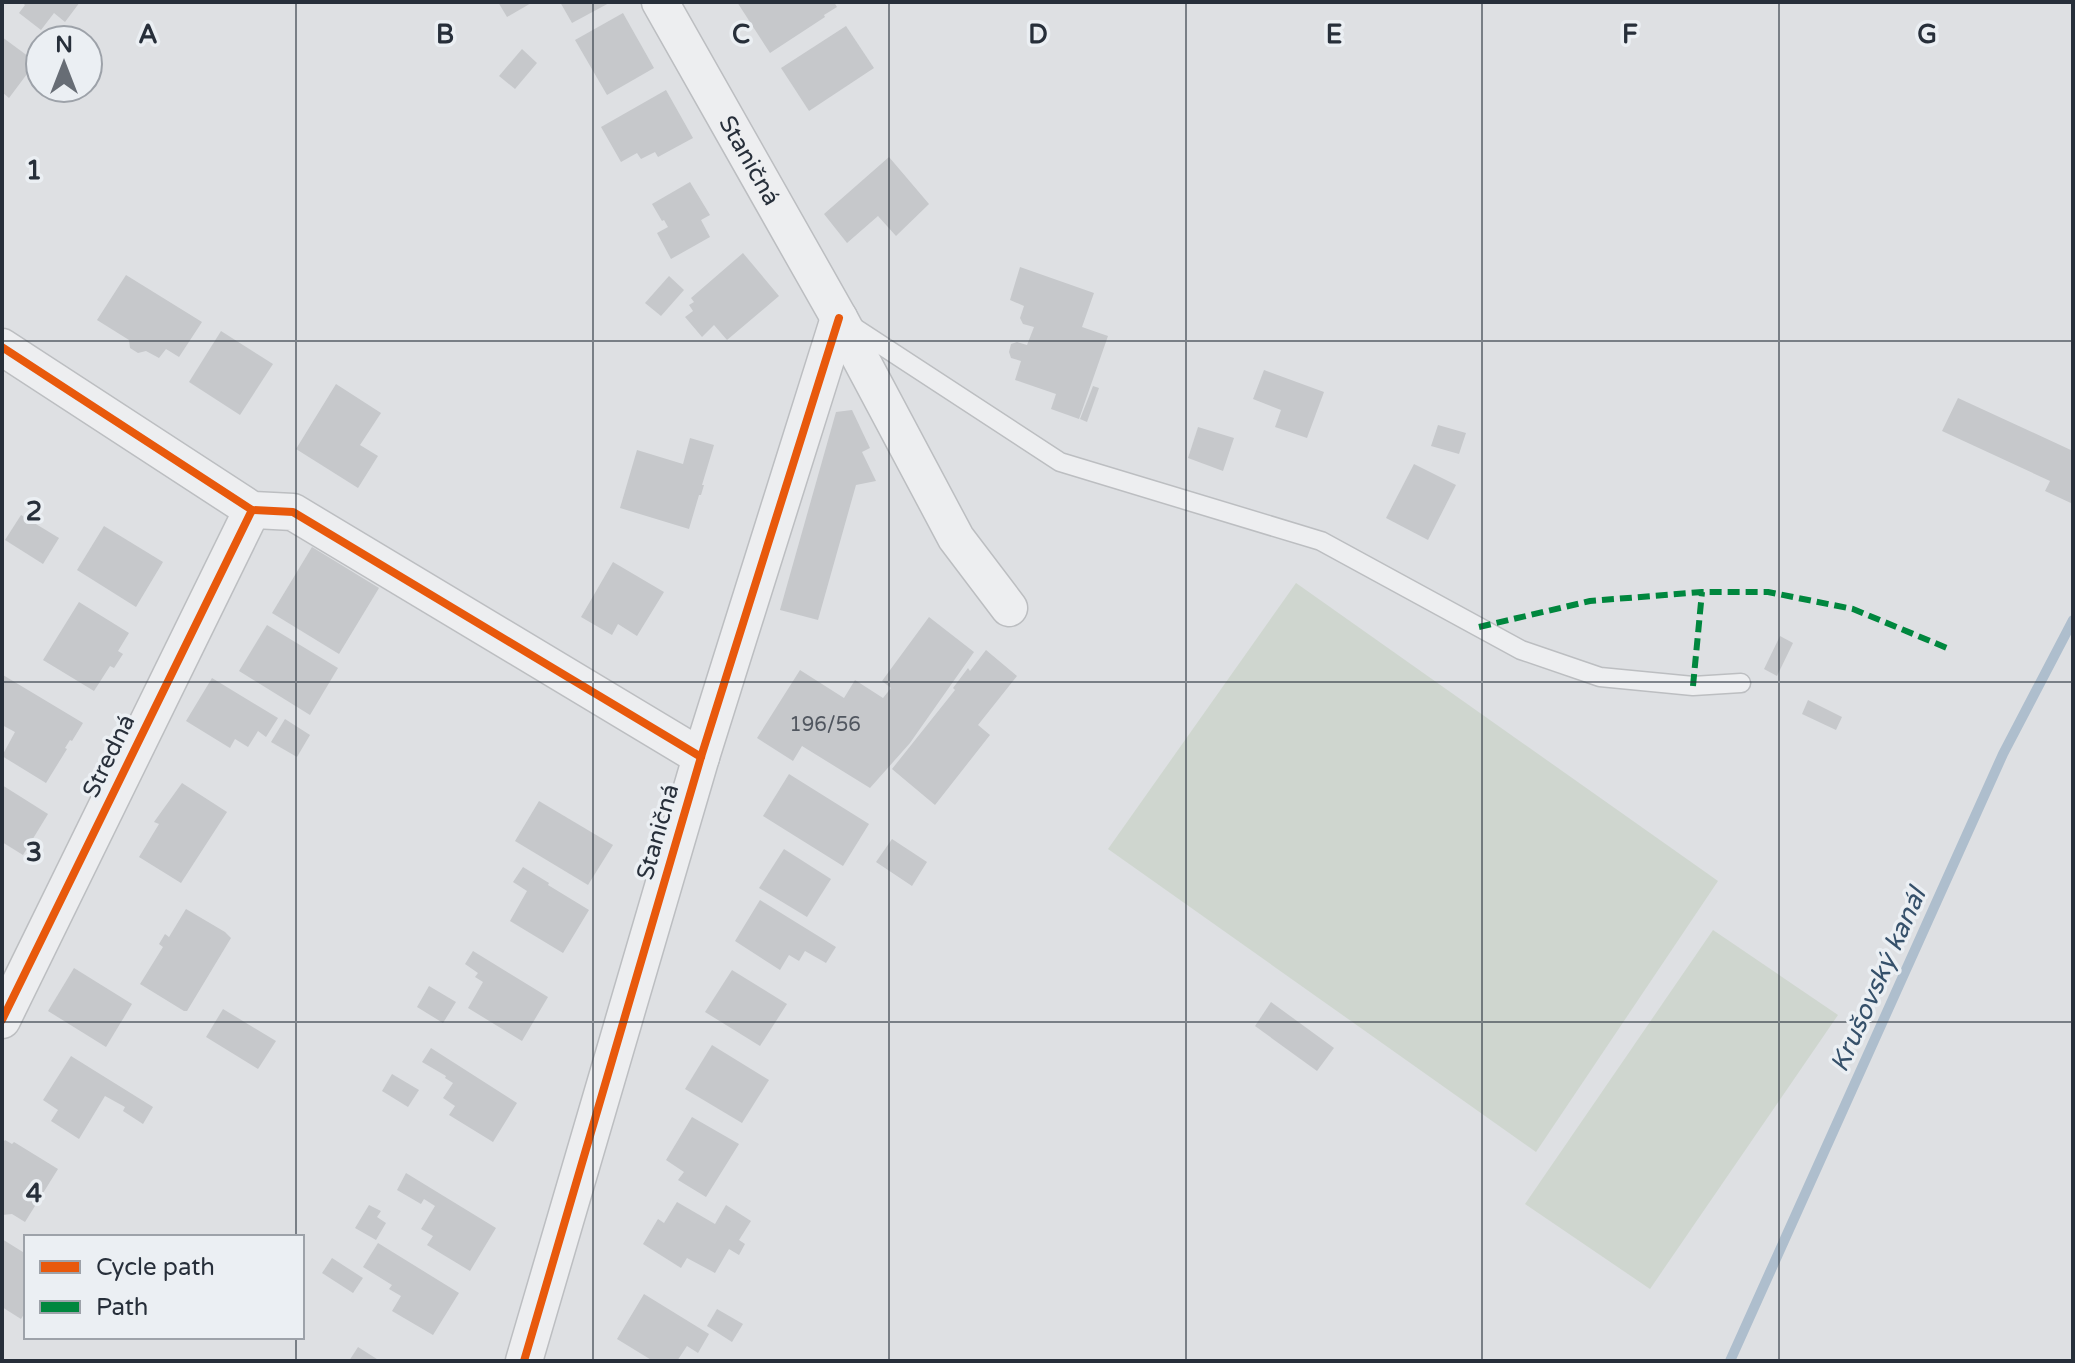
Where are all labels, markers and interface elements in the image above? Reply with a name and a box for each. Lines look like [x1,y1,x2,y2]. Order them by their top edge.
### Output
text: A [138,19,158,50]
text: B [436,19,454,50]
text: C [732,19,750,50]
text: D [1028,19,1048,50]
text: E [1326,19,1342,50]
text: F [1622,19,1638,50]
text: G [1917,19,1937,50]
north arrow [24,24,104,104]
text: N [55,32,73,58]
street label: Staničná [713,110,787,210]
text: 1 [26,155,42,186]
text: 2 [26,496,42,527]
street label: Stredná [76,710,142,802]
house number: 196/56 [789,713,861,737]
street label: Staničná [630,781,686,883]
text: 3 [26,837,42,868]
water label: Krušovský kanál [1824,880,1934,1077]
text: 4 [26,1178,42,1209]
legend [24,1235,304,1339]
text: Cycle path [96,1253,215,1282]
text: Path [96,1293,149,1322]

